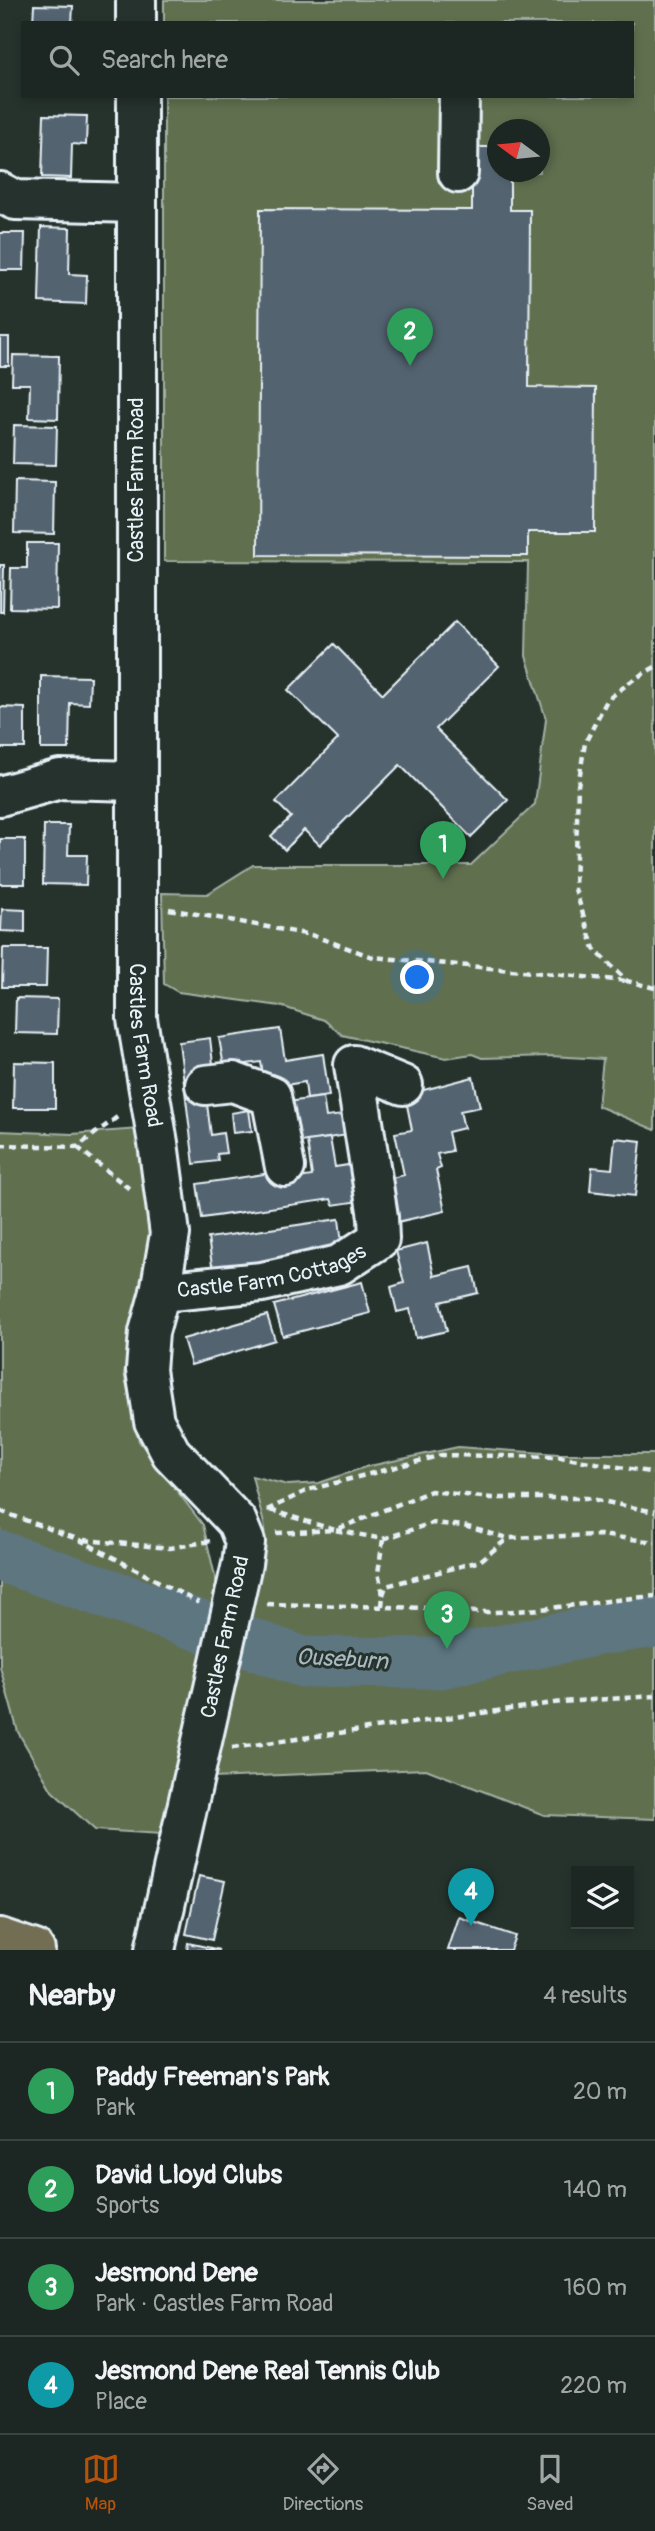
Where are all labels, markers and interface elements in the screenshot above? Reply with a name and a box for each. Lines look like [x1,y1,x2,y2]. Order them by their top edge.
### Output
search box [21,21,634,98]
icon: search [45,41,83,79]
text: Search here [101,44,228,76]
north arrow [487,119,550,182]
pin: 2 [387,308,433,366]
street label: Castles Farm Road [123,397,150,563]
pin: 1 [420,821,466,879]
your location [400,960,434,994]
street label: Castles Farm Road [124,963,169,1129]
street label: Castle Farm Cottages [176,1237,372,1304]
street label: Castles Farm Road [195,1553,255,1721]
pin: 3 [424,1591,470,1649]
water label: Ouseburn [295,1642,390,1676]
map controls [571,1866,634,1929]
button: layers [571,1866,634,1929]
pin: 4 [448,1868,494,1926]
text: Nearby [28,1977,115,2014]
text: 4 results [543,1981,627,2010]
text: Paddy Freeman's Park [95,2061,329,2093]
text: 1 [47,2077,56,2106]
text: 20 m [573,2077,627,2106]
text: Park [95,2093,135,2122]
text: David Lloyd Clubs [95,2159,282,2191]
text: 2 [45,2175,57,2204]
text: 140 m [564,2175,627,2204]
text: Sports [95,2191,159,2220]
text: Jesmond Dene [95,2257,258,2289]
text: 3 [45,2273,57,2302]
text: 160 m [563,2273,627,2302]
text: Park · Castles Farm Road [95,2289,334,2318]
text: Jesmond Dene Real Tennis Club [95,2355,440,2387]
text: 4 [44,2371,58,2400]
text: 220 m [560,2371,627,2400]
text: Place [95,2387,147,2416]
tab: Map [82,2450,120,2516]
tab: Directions [283,2450,363,2516]
tab: Saved [526,2450,573,2516]

